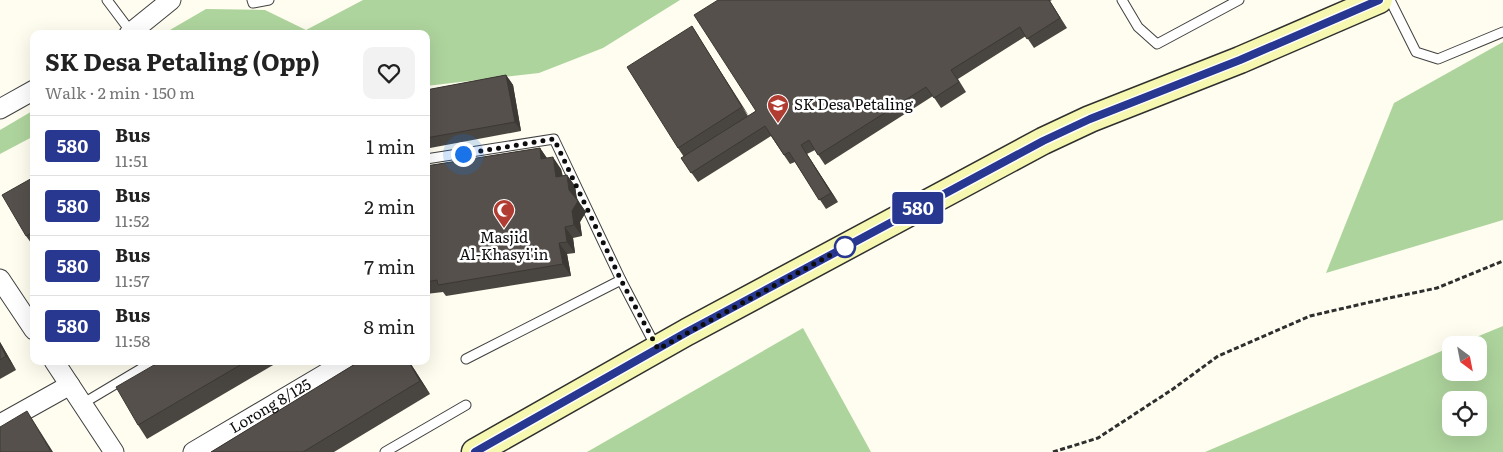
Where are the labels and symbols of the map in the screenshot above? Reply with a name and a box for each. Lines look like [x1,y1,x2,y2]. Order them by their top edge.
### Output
place label: SK Desa Petaling [794,92,914,115]
school or university icon: SK Desa Petaling [766,93,790,124]
your location [451,142,476,167]
line badge: 580 [889,192,947,224]
mosque icon: Masjid Al-Khasyi'in [492,198,516,229]
place label: Masjid Al-Khasyi'in [460,225,548,265]
unlabelled marker [834,236,856,258]
north arrow [1442,336,1488,381]
street label: Lorong 8/125 [225,372,315,438]

